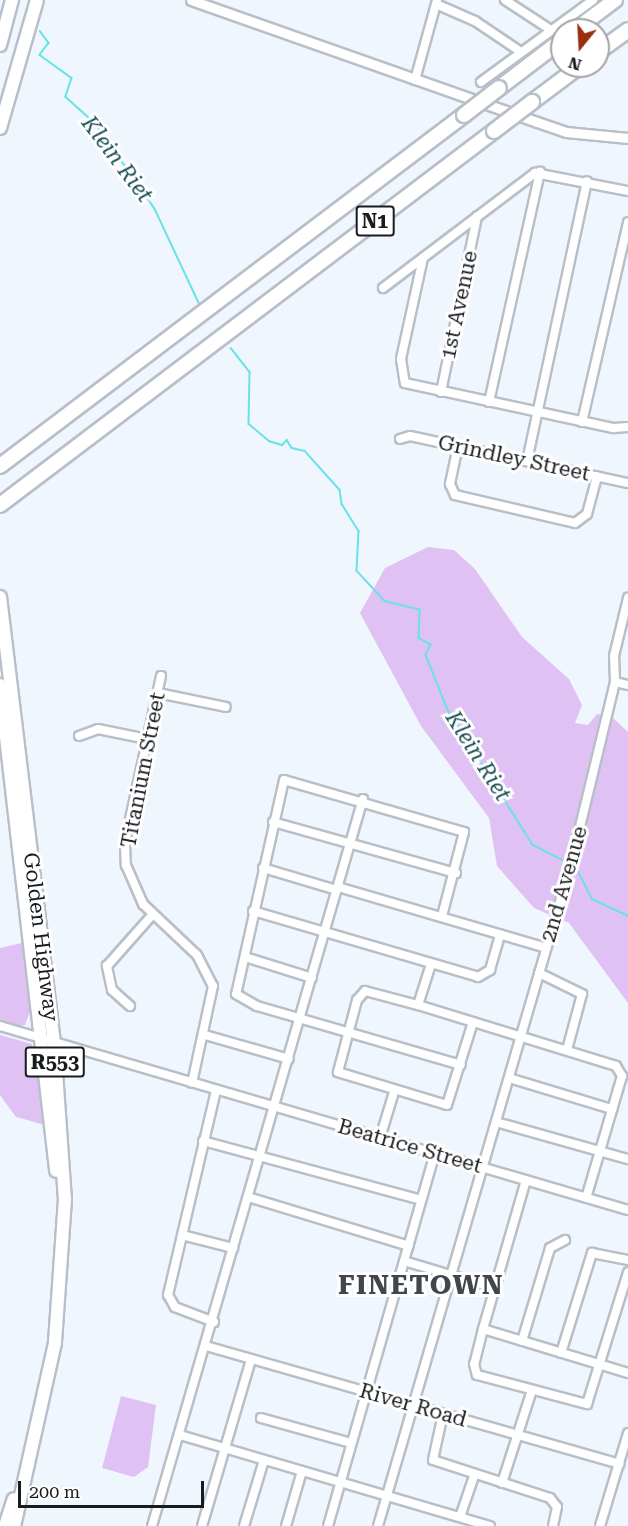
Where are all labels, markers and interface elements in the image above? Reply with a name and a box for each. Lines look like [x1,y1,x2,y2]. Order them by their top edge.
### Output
north arrow [550,18,610,78]
text: N [566,53,584,75]
water label: Klein Riet [76,111,158,207]
road number: N1 [356,204,394,238]
street label: 1st Avenue [435,249,483,361]
street label: Grindley Street [436,430,592,486]
street label: Titanium Street [116,690,170,850]
water label: Klein Riet [440,706,516,806]
street label: 2nd Avenue [535,823,593,945]
street label: Golden Highway [18,851,64,1023]
road number: R553 [23,1045,86,1079]
street label: Beatrice Street [335,1113,485,1179]
district label: FINETOWN [338,1270,504,1302]
street label: River Road [357,1378,469,1432]
scale bar [21,1469,207,1507]
text: 200 m [29,1481,80,1502]

